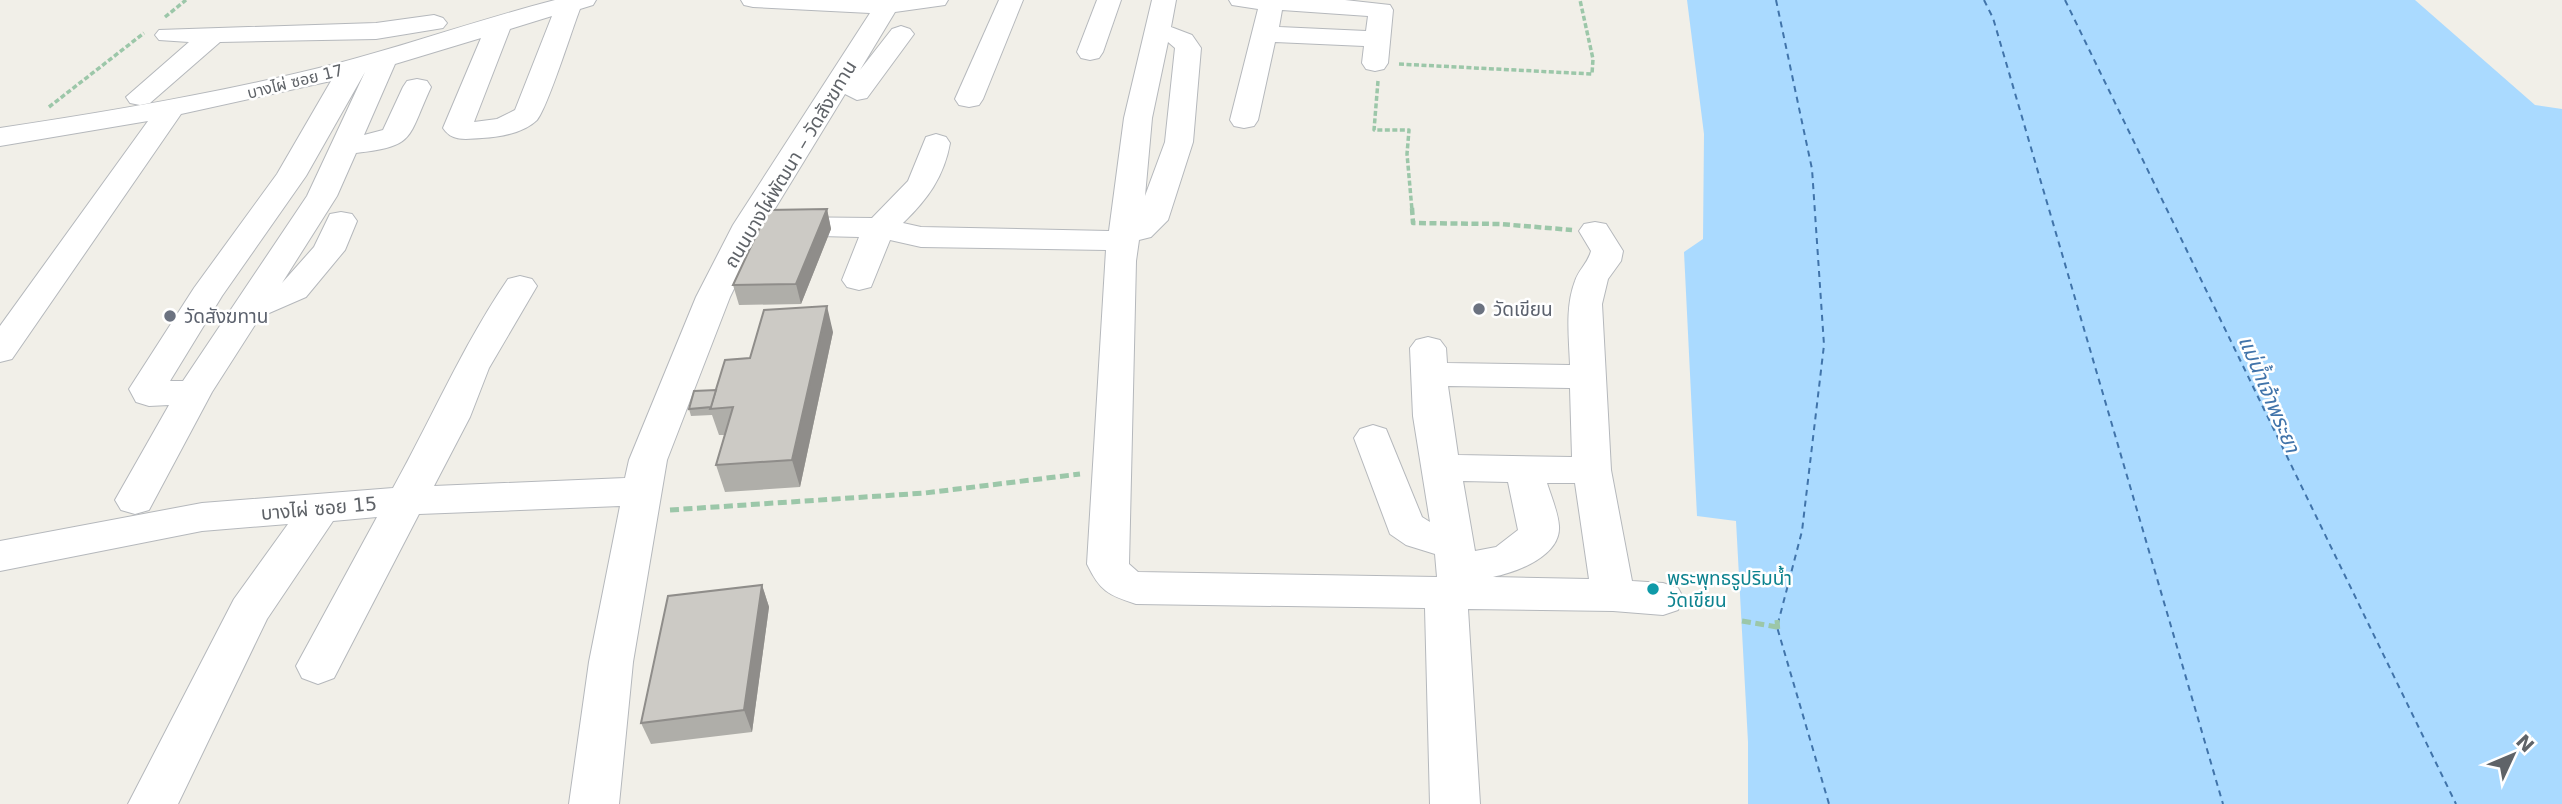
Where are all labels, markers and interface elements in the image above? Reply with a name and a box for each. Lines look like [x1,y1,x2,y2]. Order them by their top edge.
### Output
street label: ถนนบางไผ่พัฒนา – วัดสังฆทาน [719,56,861,272]
street label: บางไผ่ ซอย 17 [245,60,345,103]
place label: วัดเขียน [1493,298,1553,320]
marker: วัดเขียน [1471,301,1487,317]
place label: วัดสังฆทาน [184,305,268,327]
marker: วัดสังฆทาน [162,308,178,324]
water label: แม่น้ำเจ้าพระยา [2234,331,2308,457]
street label: บางไผ่ ซอย 15 [260,492,378,524]
place label: พระพุทธรูปริมน้ำ วัดเขียน [1667,565,1792,611]
marker: พระพุทธรูปริมน้ำ วัดเขียน [1645,581,1661,597]
north arrow [2478,720,2548,790]
text: N [2512,730,2539,757]

